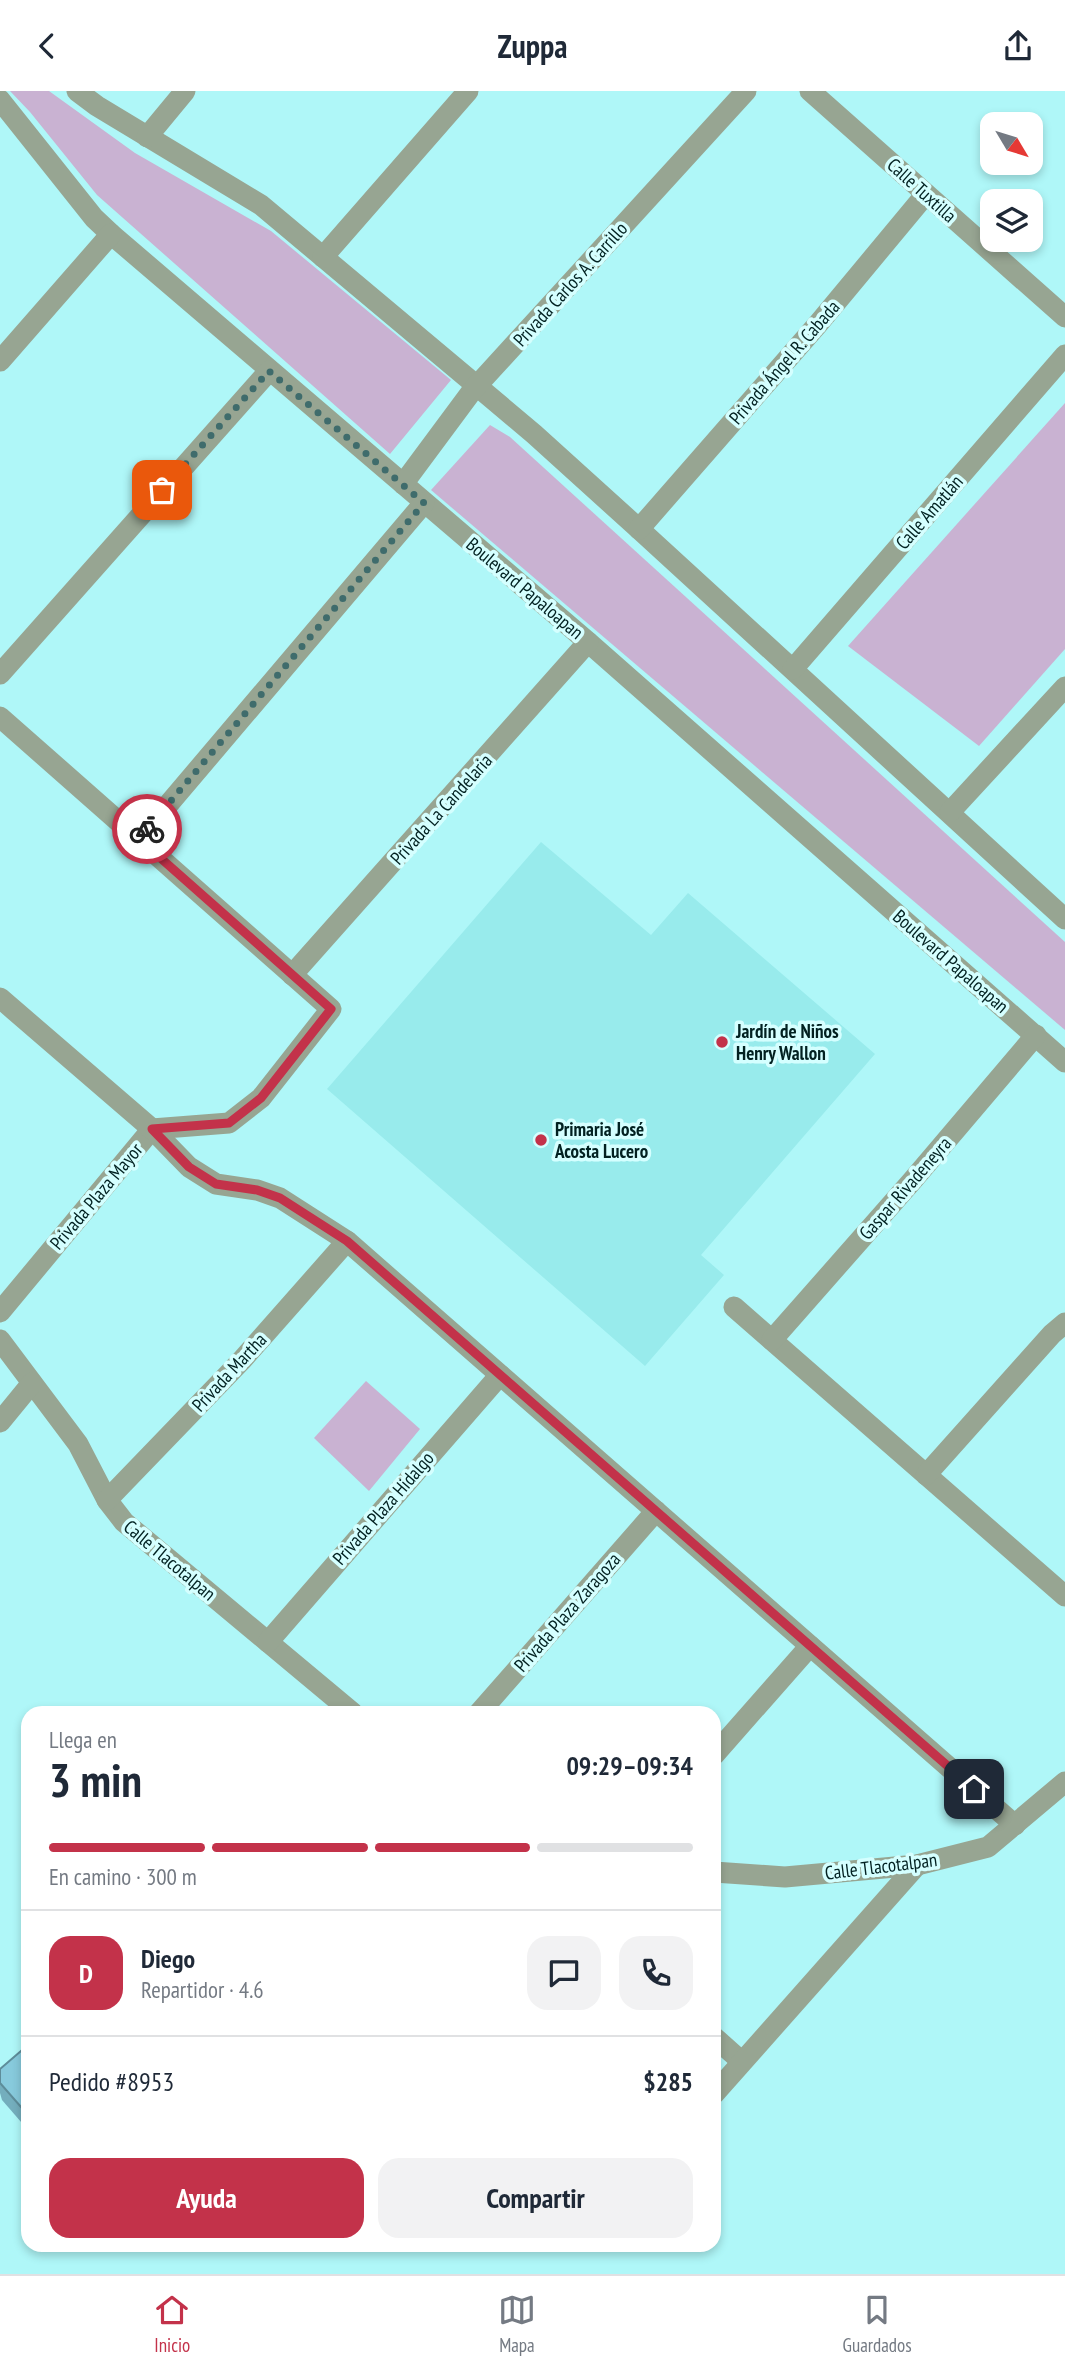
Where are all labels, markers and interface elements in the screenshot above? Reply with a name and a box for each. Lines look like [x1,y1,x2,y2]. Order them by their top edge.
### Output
text: Zuppa [497,25,568,67]
icon: back [28,27,66,65]
icon: share [999,27,1037,65]
north arrow [980,112,1043,175]
map controls [980,112,1043,252]
street label: Calle Tuxtilla [882,153,962,227]
button: layers [980,189,1043,252]
street label: Privada Carlos A. Carrillo [508,217,632,351]
street label: Privada Ángel R. Cabada [724,295,844,429]
pin [132,460,192,520]
street label: Calle Amatlán [890,470,968,554]
icon: bag [143,471,181,509]
street label: Boulevard Papaloapan [461,532,589,644]
street label: Privada La Candelaria [385,749,497,869]
courier [112,794,182,864]
icon: bike [128,810,166,848]
street label: Boulevard Papaloapan [888,904,1014,1018]
place label: Jardín de Niños Henry Wallon [735,1019,839,1065]
marker: Jardín de Niños Henry Wallon [714,1034,730,1050]
place label: Primaria José Acosta Lucero [554,1117,648,1163]
marker: Primaria José Acosta Lucero [533,1132,549,1148]
street label: Gaspar Rivadeneyra [854,1132,956,1244]
street label: Privada Plaza Mayor [45,1137,148,1254]
street label: Privada Martha [187,1328,271,1416]
street label: Privada Plaza Hidalgo [327,1446,439,1570]
street label: Calle Tlacotalpan [119,1515,221,1605]
street label: Privada Plaza Zaragoza [509,1548,625,1676]
text: Llega en [49,1725,117,1754]
text: 09:29–09:34 [566,1749,693,1782]
text: 3 min [49,1750,142,1810]
pin [944,1759,1004,1819]
icon: home [955,1770,993,1808]
street label: Calle Tlacotalpan [823,1847,939,1885]
text: En camino · 300 m [49,1862,197,1891]
button: chat [527,1936,601,2010]
button: phone [619,1936,693,2010]
text: Diego [141,1942,195,1975]
text: D [79,1957,93,1990]
text: Repartidor · 4.6 [141,1975,264,2004]
text: Pedido #8953 [49,2065,174,2098]
text: $285 [643,2065,693,2098]
button: Ayuda [49,2158,364,2238]
button: Compartir [378,2158,693,2238]
tab: Inicio [153,2291,191,2357]
tab: Mapa [498,2291,536,2357]
tab: Guardados [843,2291,912,2357]

